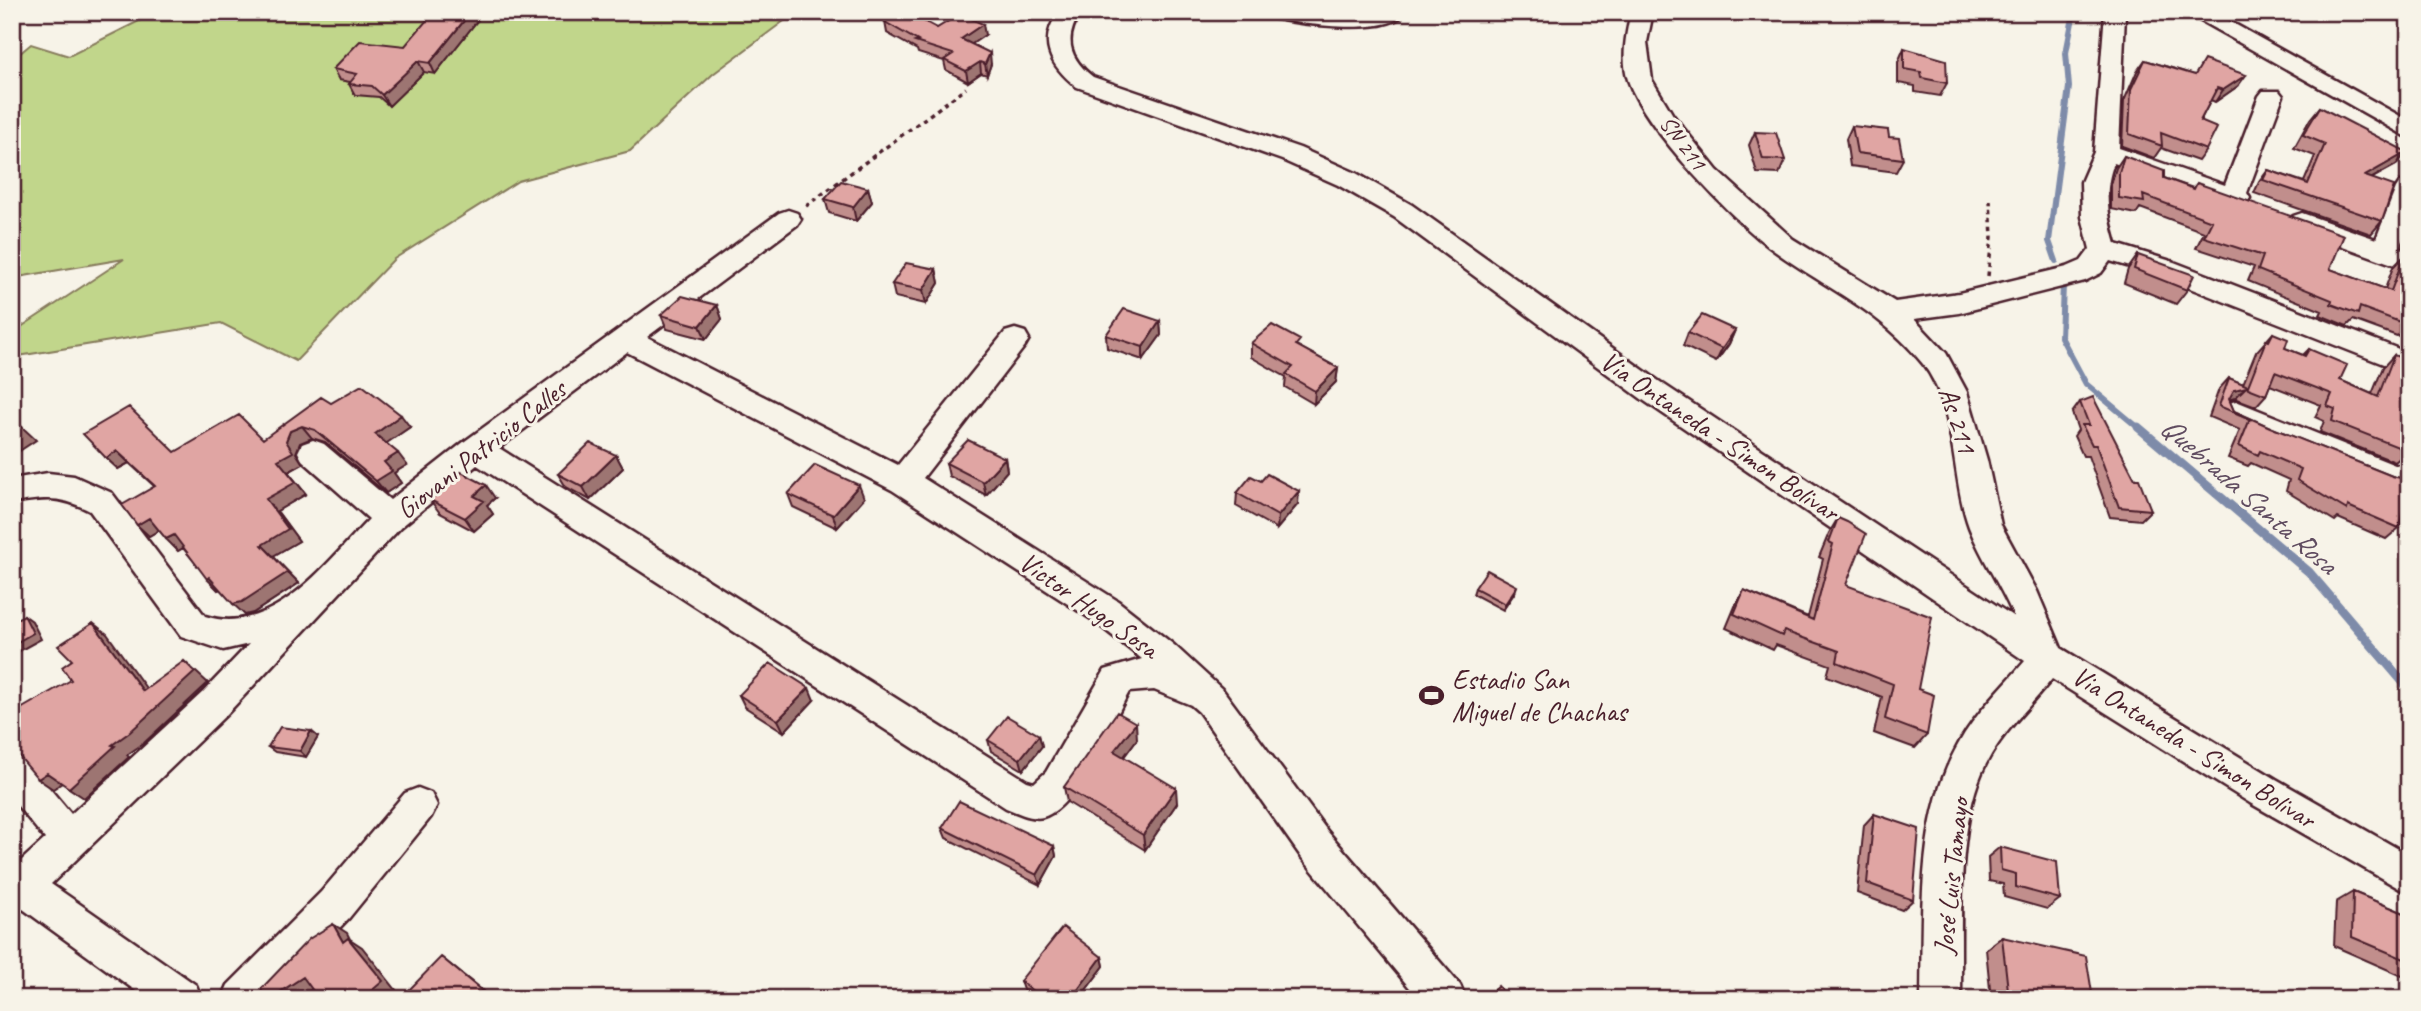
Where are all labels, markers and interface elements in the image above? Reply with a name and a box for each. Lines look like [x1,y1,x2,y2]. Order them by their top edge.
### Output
street label: SN 211 [1653,110,1714,177]
street label: Via Ontaneda - Simon Bolivar [1594,343,1848,530]
street label: Giovani Patricio Calles [389,370,575,526]
street label: As 211 [1931,382,1986,459]
water label: Quebrada Santa Rosa [2153,408,2347,584]
street label: Victor Hugo Sosa [1013,544,1168,667]
street label: Via Ontaneda - Simon Bolivar [2066,658,2324,837]
place label: Estadio San Miguel de Chachas [1452,662,1629,729]
sports icon: Estadio San Miguel de Chachas [1418,681,1446,709]
street label: José Luis Tamayo [1925,793,1977,958]

